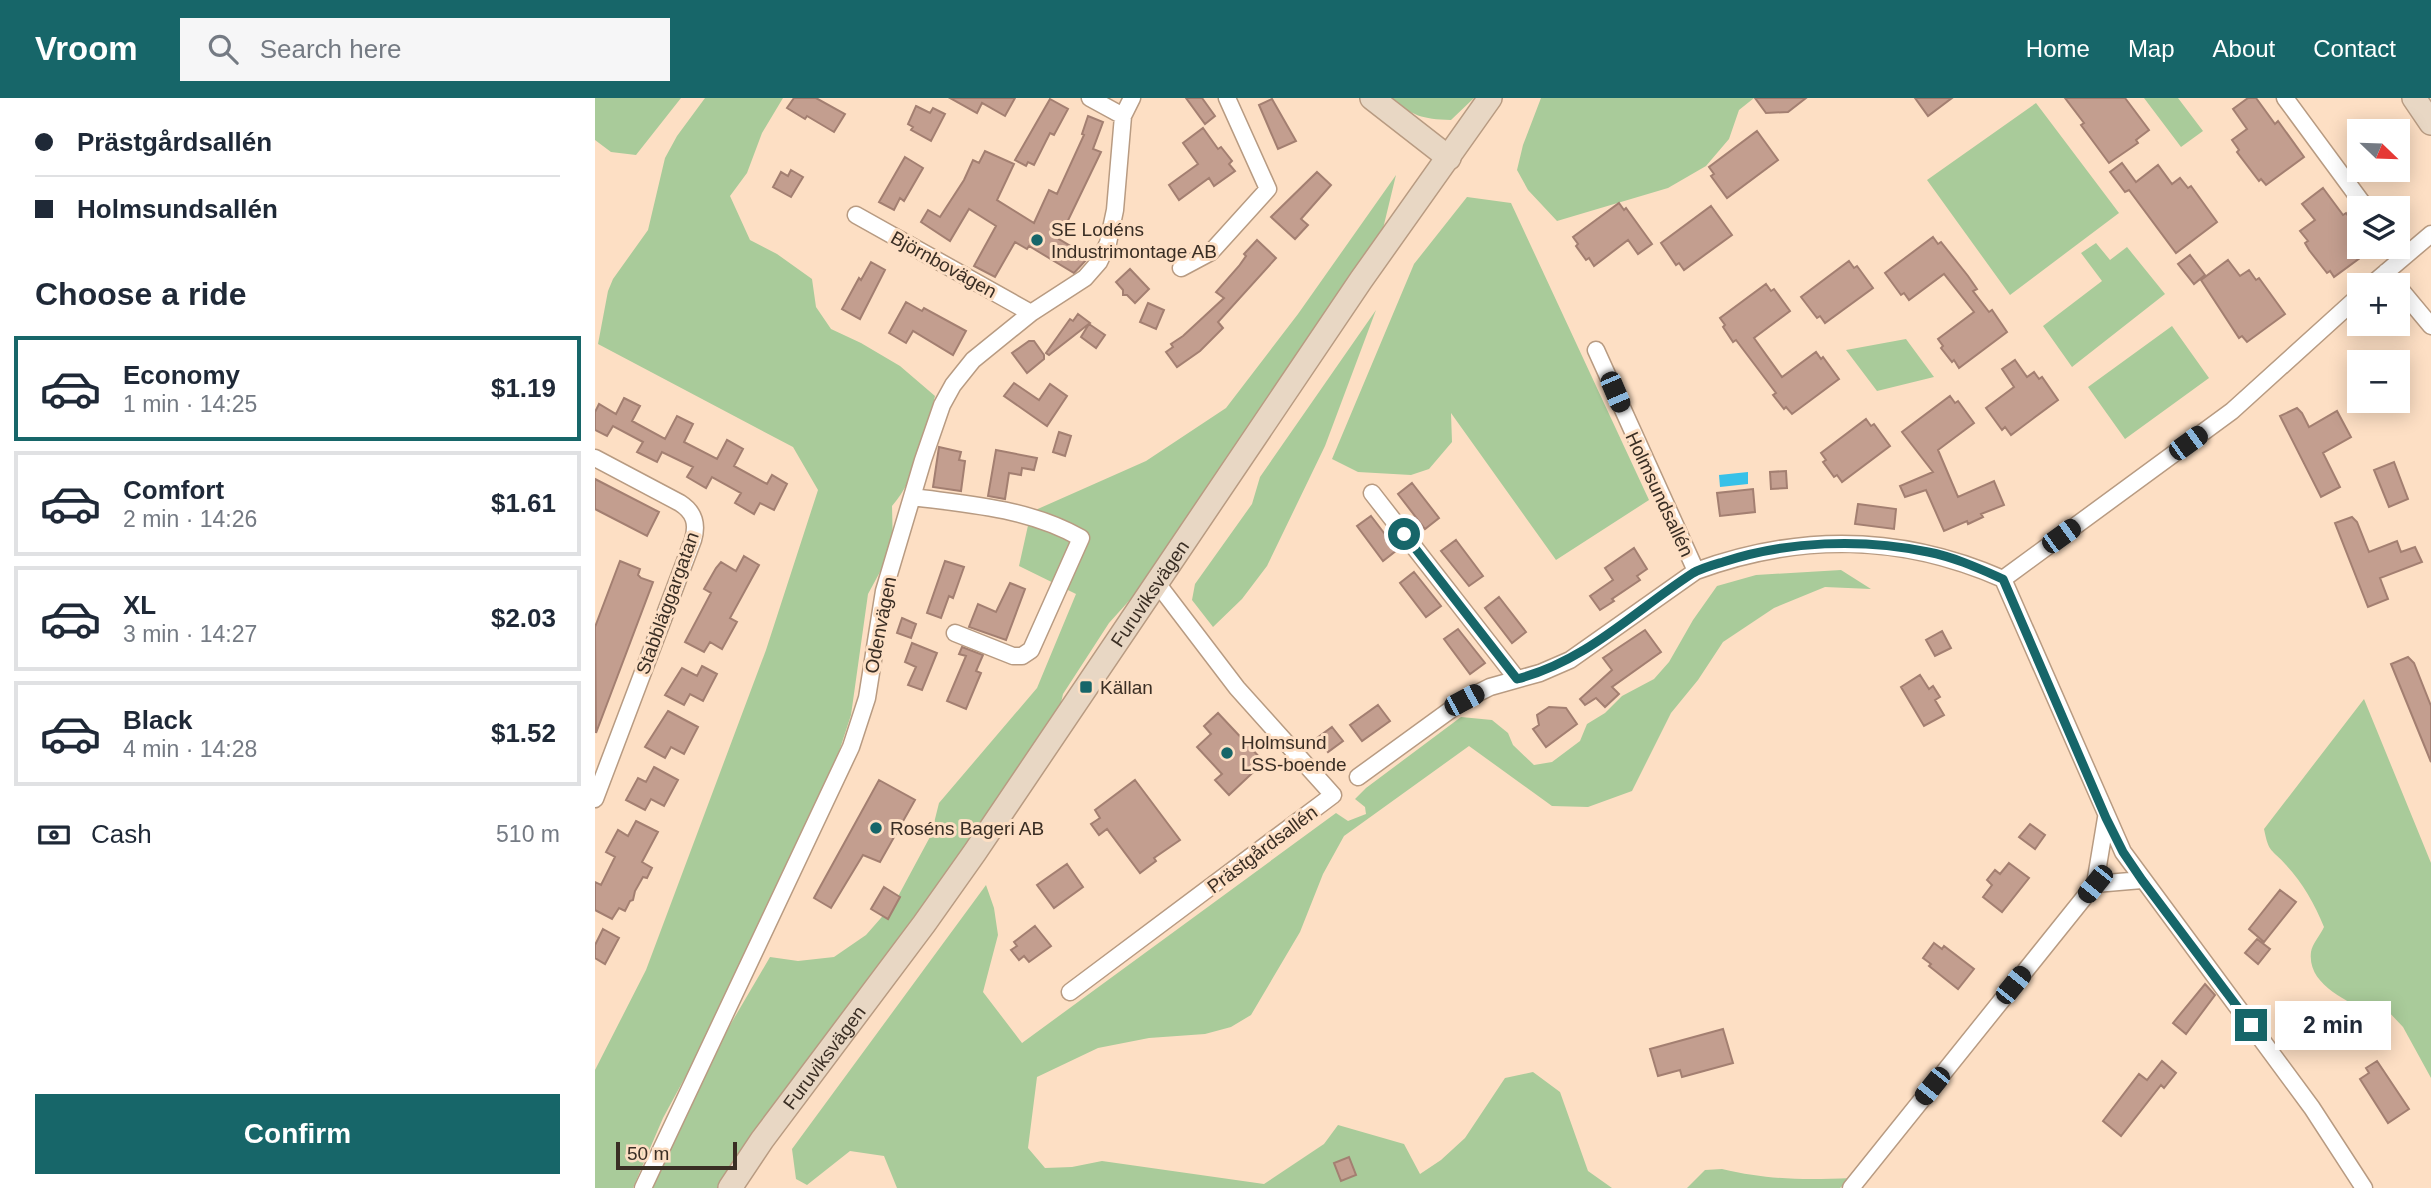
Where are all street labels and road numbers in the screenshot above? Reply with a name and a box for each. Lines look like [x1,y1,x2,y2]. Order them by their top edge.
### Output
street label: Björnbovägen [887,227,1000,302]
street label: Holmsundsallén [1621,429,1698,560]
street label: Stabbläggargatan [632,529,703,677]
street label: Furuviksvägen [1107,536,1193,651]
street label: Odenvägen [861,575,900,675]
street label: Prästgårdsallén [1203,801,1321,898]
street label: Furuviksvägen [779,1002,870,1113]

